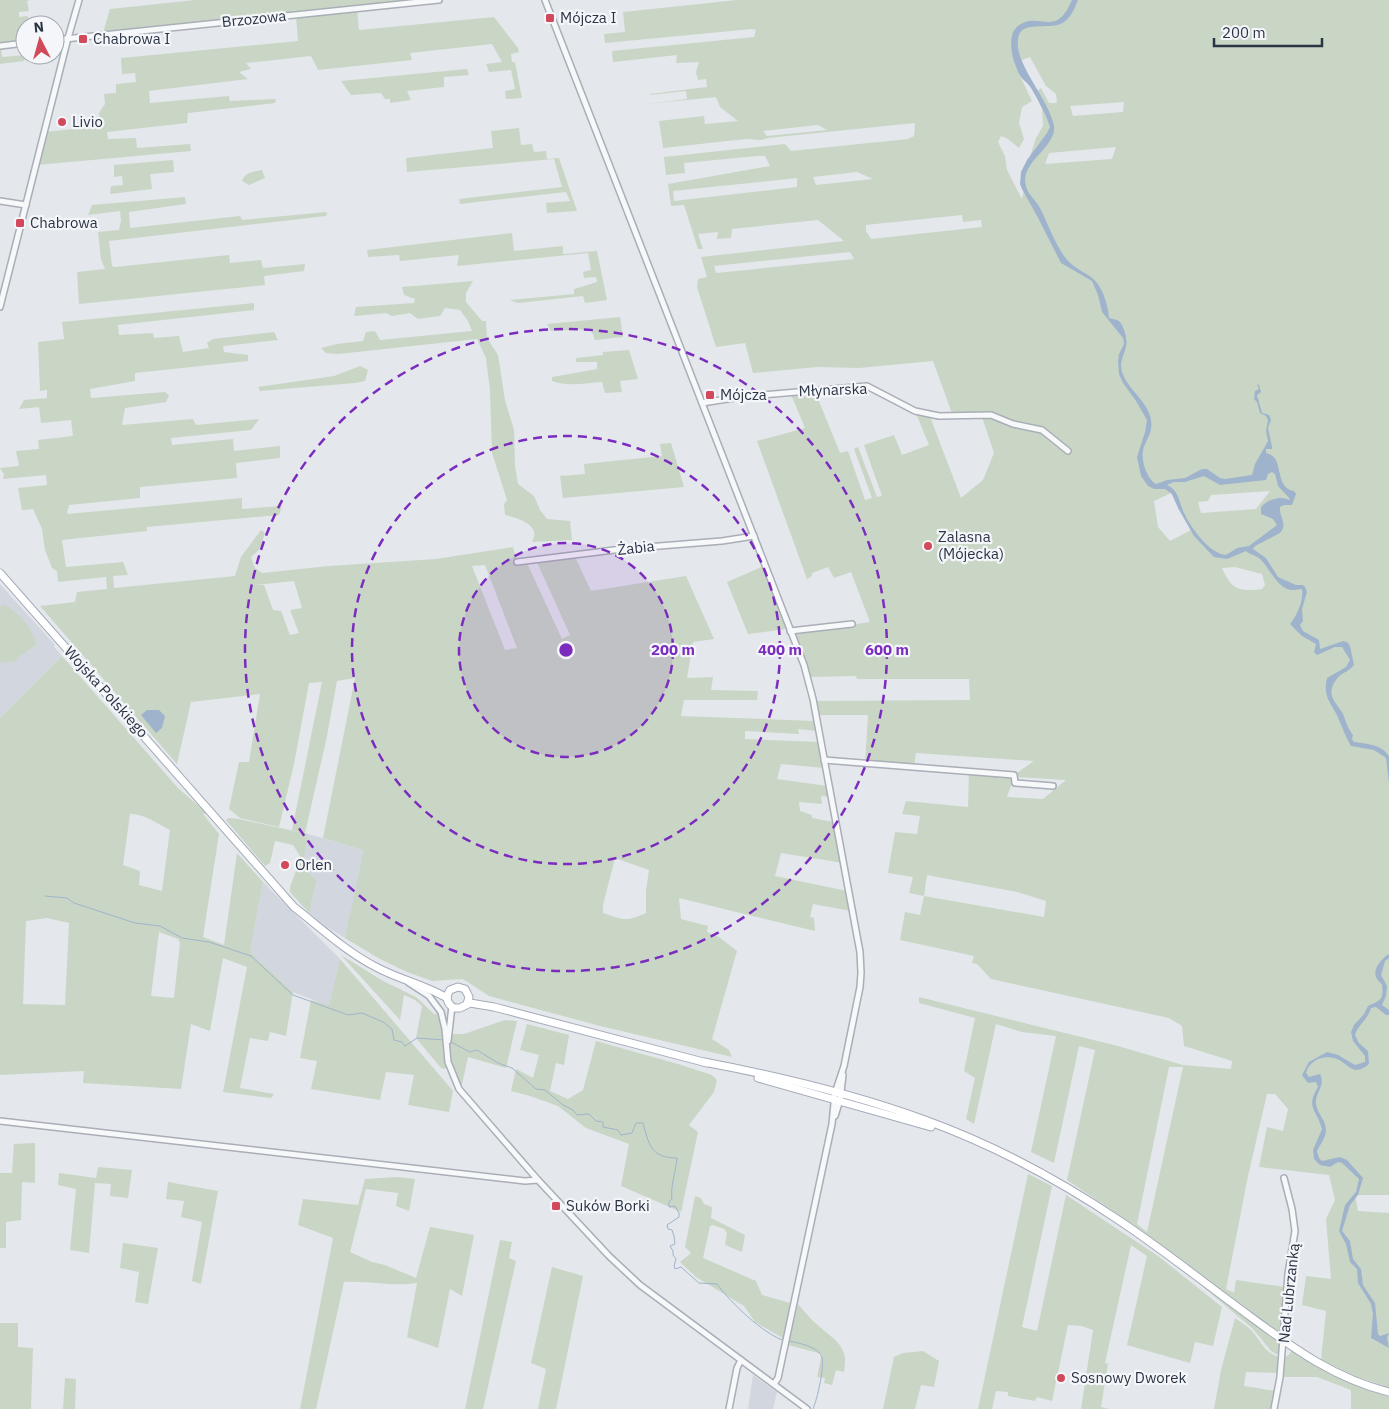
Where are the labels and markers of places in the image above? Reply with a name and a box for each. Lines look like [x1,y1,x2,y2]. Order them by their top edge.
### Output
place label: Mójcza I [560,8,616,27]
marker: Mójcza I [544,12,556,24]
place label: Chabrowa I [93,29,170,48]
marker: Chabrowa I [77,33,89,45]
place label: Livio [72,112,103,131]
marker: Livio [56,116,68,128]
place label: Chabrowa [30,213,98,232]
marker: Chabrowa [14,217,26,229]
place label: Mójcza [720,385,767,404]
marker: Mójcza [704,389,716,401]
place label: Zalasna (Mójecka) [938,527,1004,563]
marker: Zalasna (Mójecka) [922,540,934,552]
centre of rings [557,641,575,659]
place label: Orlen [295,855,332,874]
marker: Orlen [279,859,291,871]
place label: Suków Borki [566,1196,650,1215]
marker: Suków Borki [550,1200,562,1212]
place label: Sosnowy Dworek [1071,1368,1186,1387]
marker: Sosnowy Dworek [1055,1372,1067,1384]

